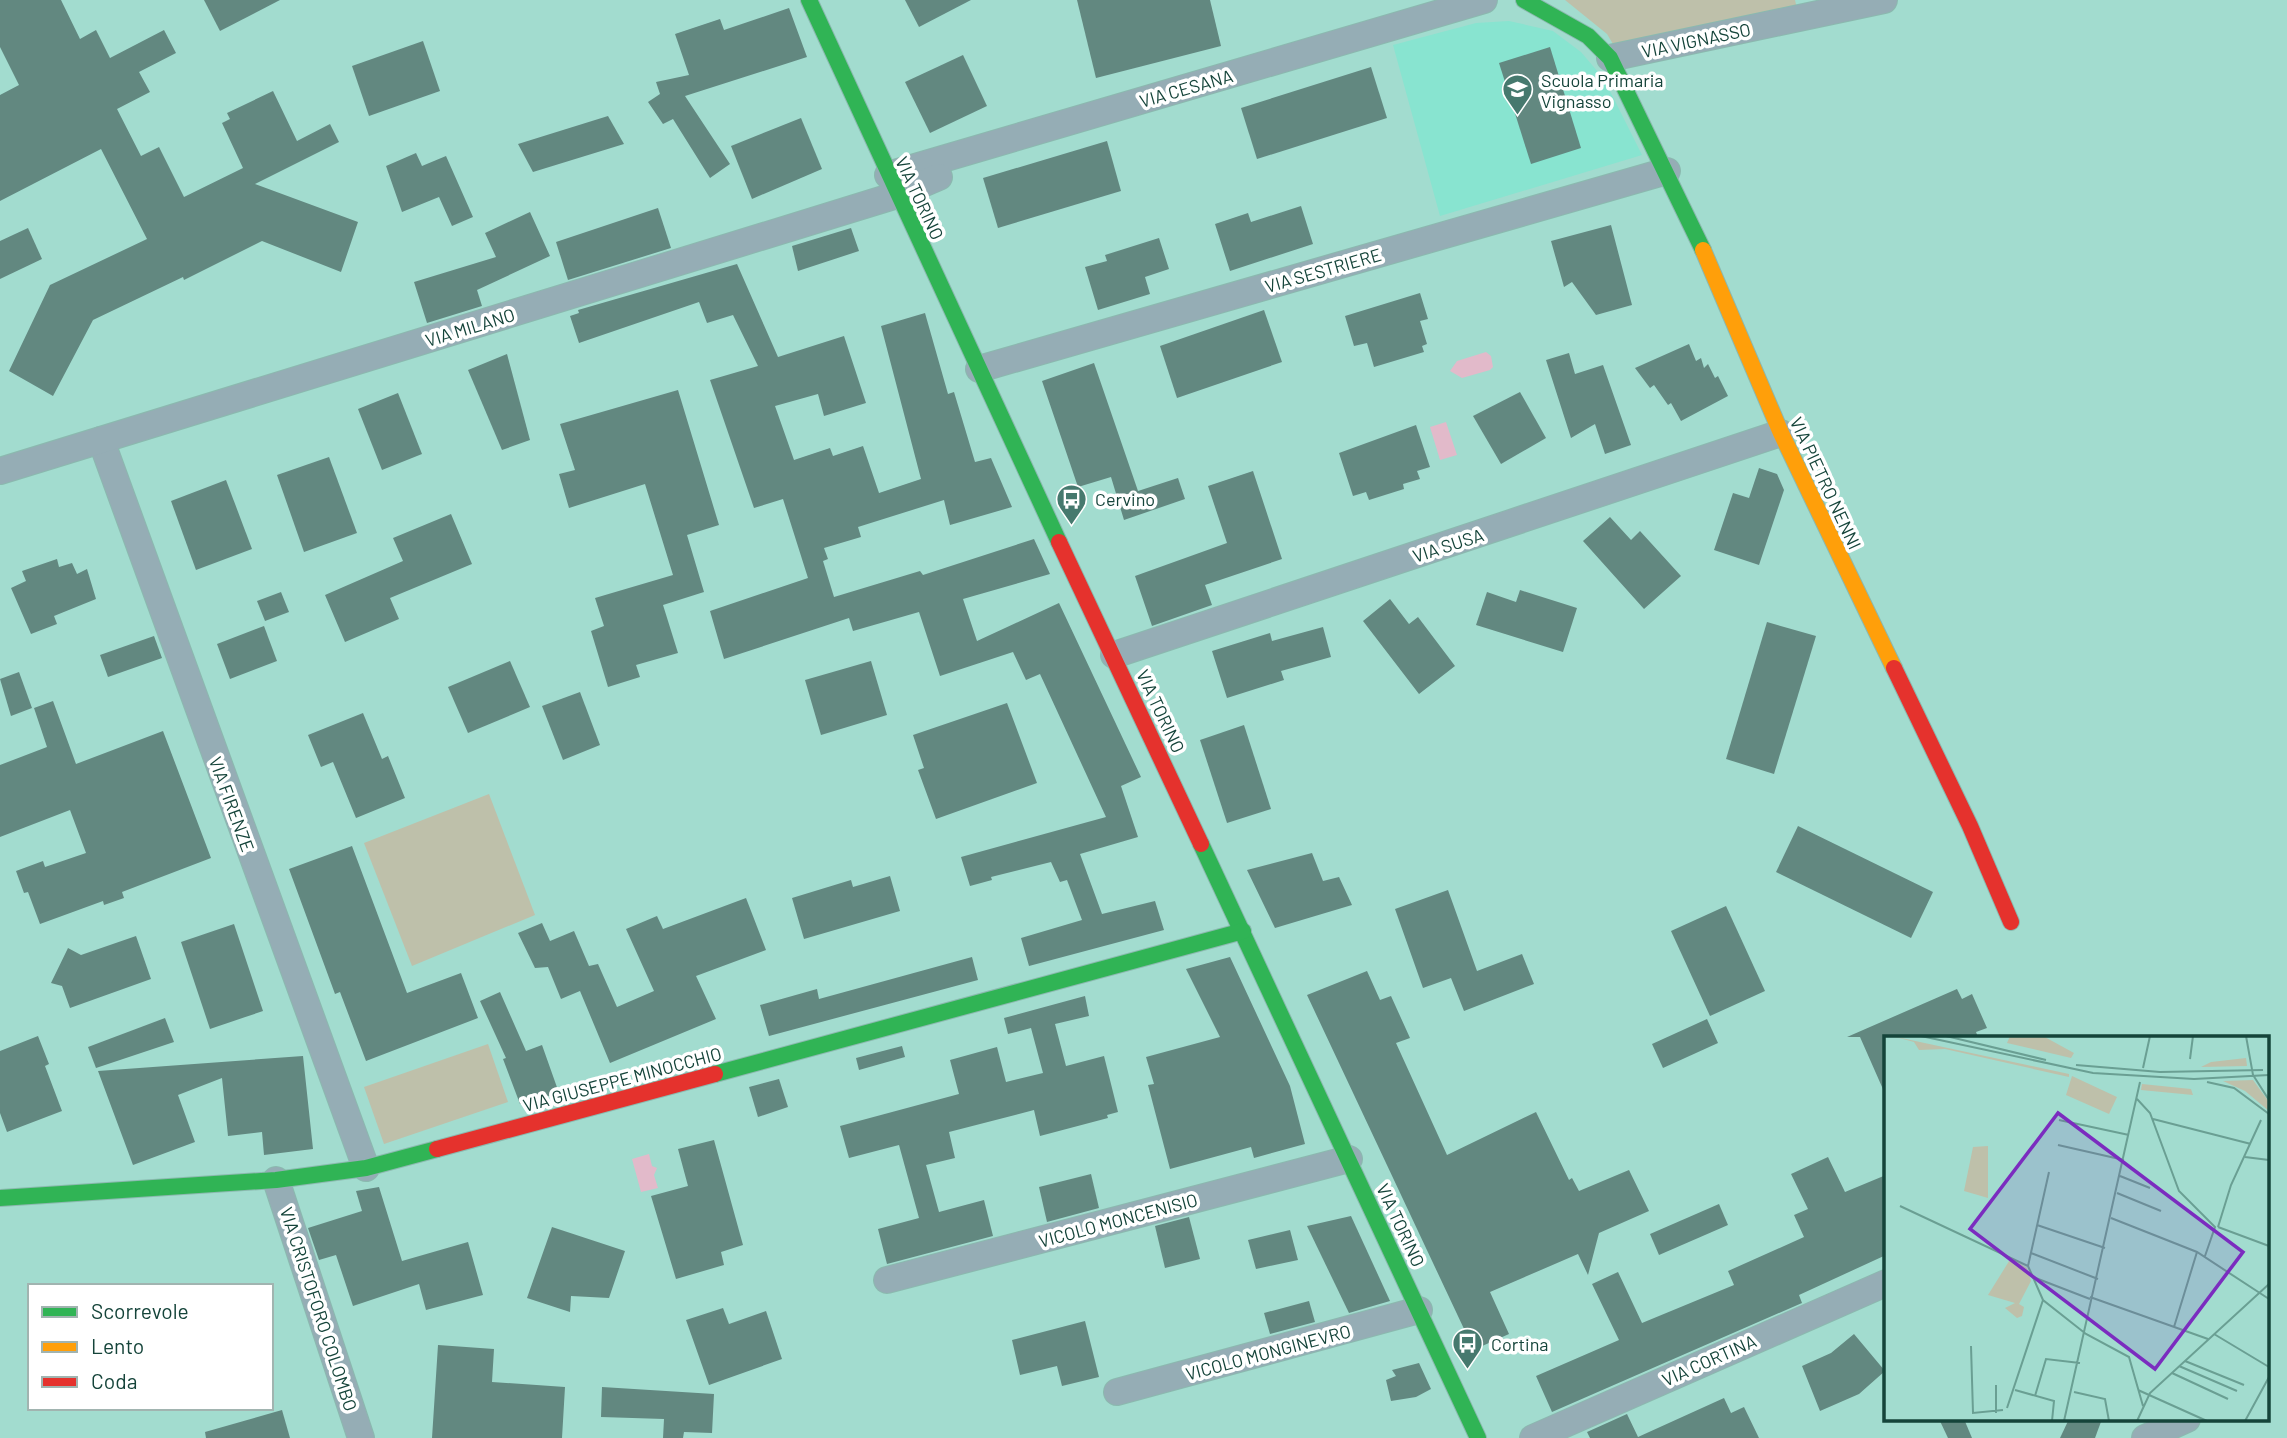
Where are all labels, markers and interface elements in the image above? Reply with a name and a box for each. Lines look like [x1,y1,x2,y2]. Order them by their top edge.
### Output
street label: VIA VIGNASSO [1640,18,1752,62]
street label: VIA CESANA [1137,64,1235,112]
place label: Scuola Primaria Vignasso [1541,69,1664,112]
school or university icon: Scuola Primaria Vignasso [1501,73,1535,117]
street label: VIA TORINO [891,153,949,243]
street label: VIA SESTRIERE [1262,243,1384,297]
street label: VIA MILANO [423,303,517,351]
street label: VIA PIETRO NENNI [1786,413,1866,553]
bus stop icon: Cervino [1055,482,1089,526]
place label: Cervino [1095,488,1155,510]
street label: VIA SUSA [1410,523,1486,567]
street label: VIA TORINO [1132,666,1190,756]
street label: VIA FIRENZE [205,753,259,855]
inset map [1884,1036,2270,1420]
street label: VIA GIUSEPPE MINOCCHIO [520,1042,724,1116]
street label: VIA TORINO [1372,1180,1430,1270]
street label: VICOLO MONCENISIO [1036,1188,1200,1252]
street label: VIA CRISTOFORO COLOMBO [276,1204,362,1414]
legend [28,1284,273,1410]
text: Scorrevole [91,1298,189,1323]
street label: VICOLO MONGINEVRO [1183,1319,1353,1385]
bus stop icon: Cortina [1451,1327,1485,1371]
street label: VIA CORTINA [1658,1329,1760,1391]
text: Lento [91,1333,144,1358]
place label: Cortina [1491,1333,1549,1355]
text: Coda [91,1368,137,1393]

